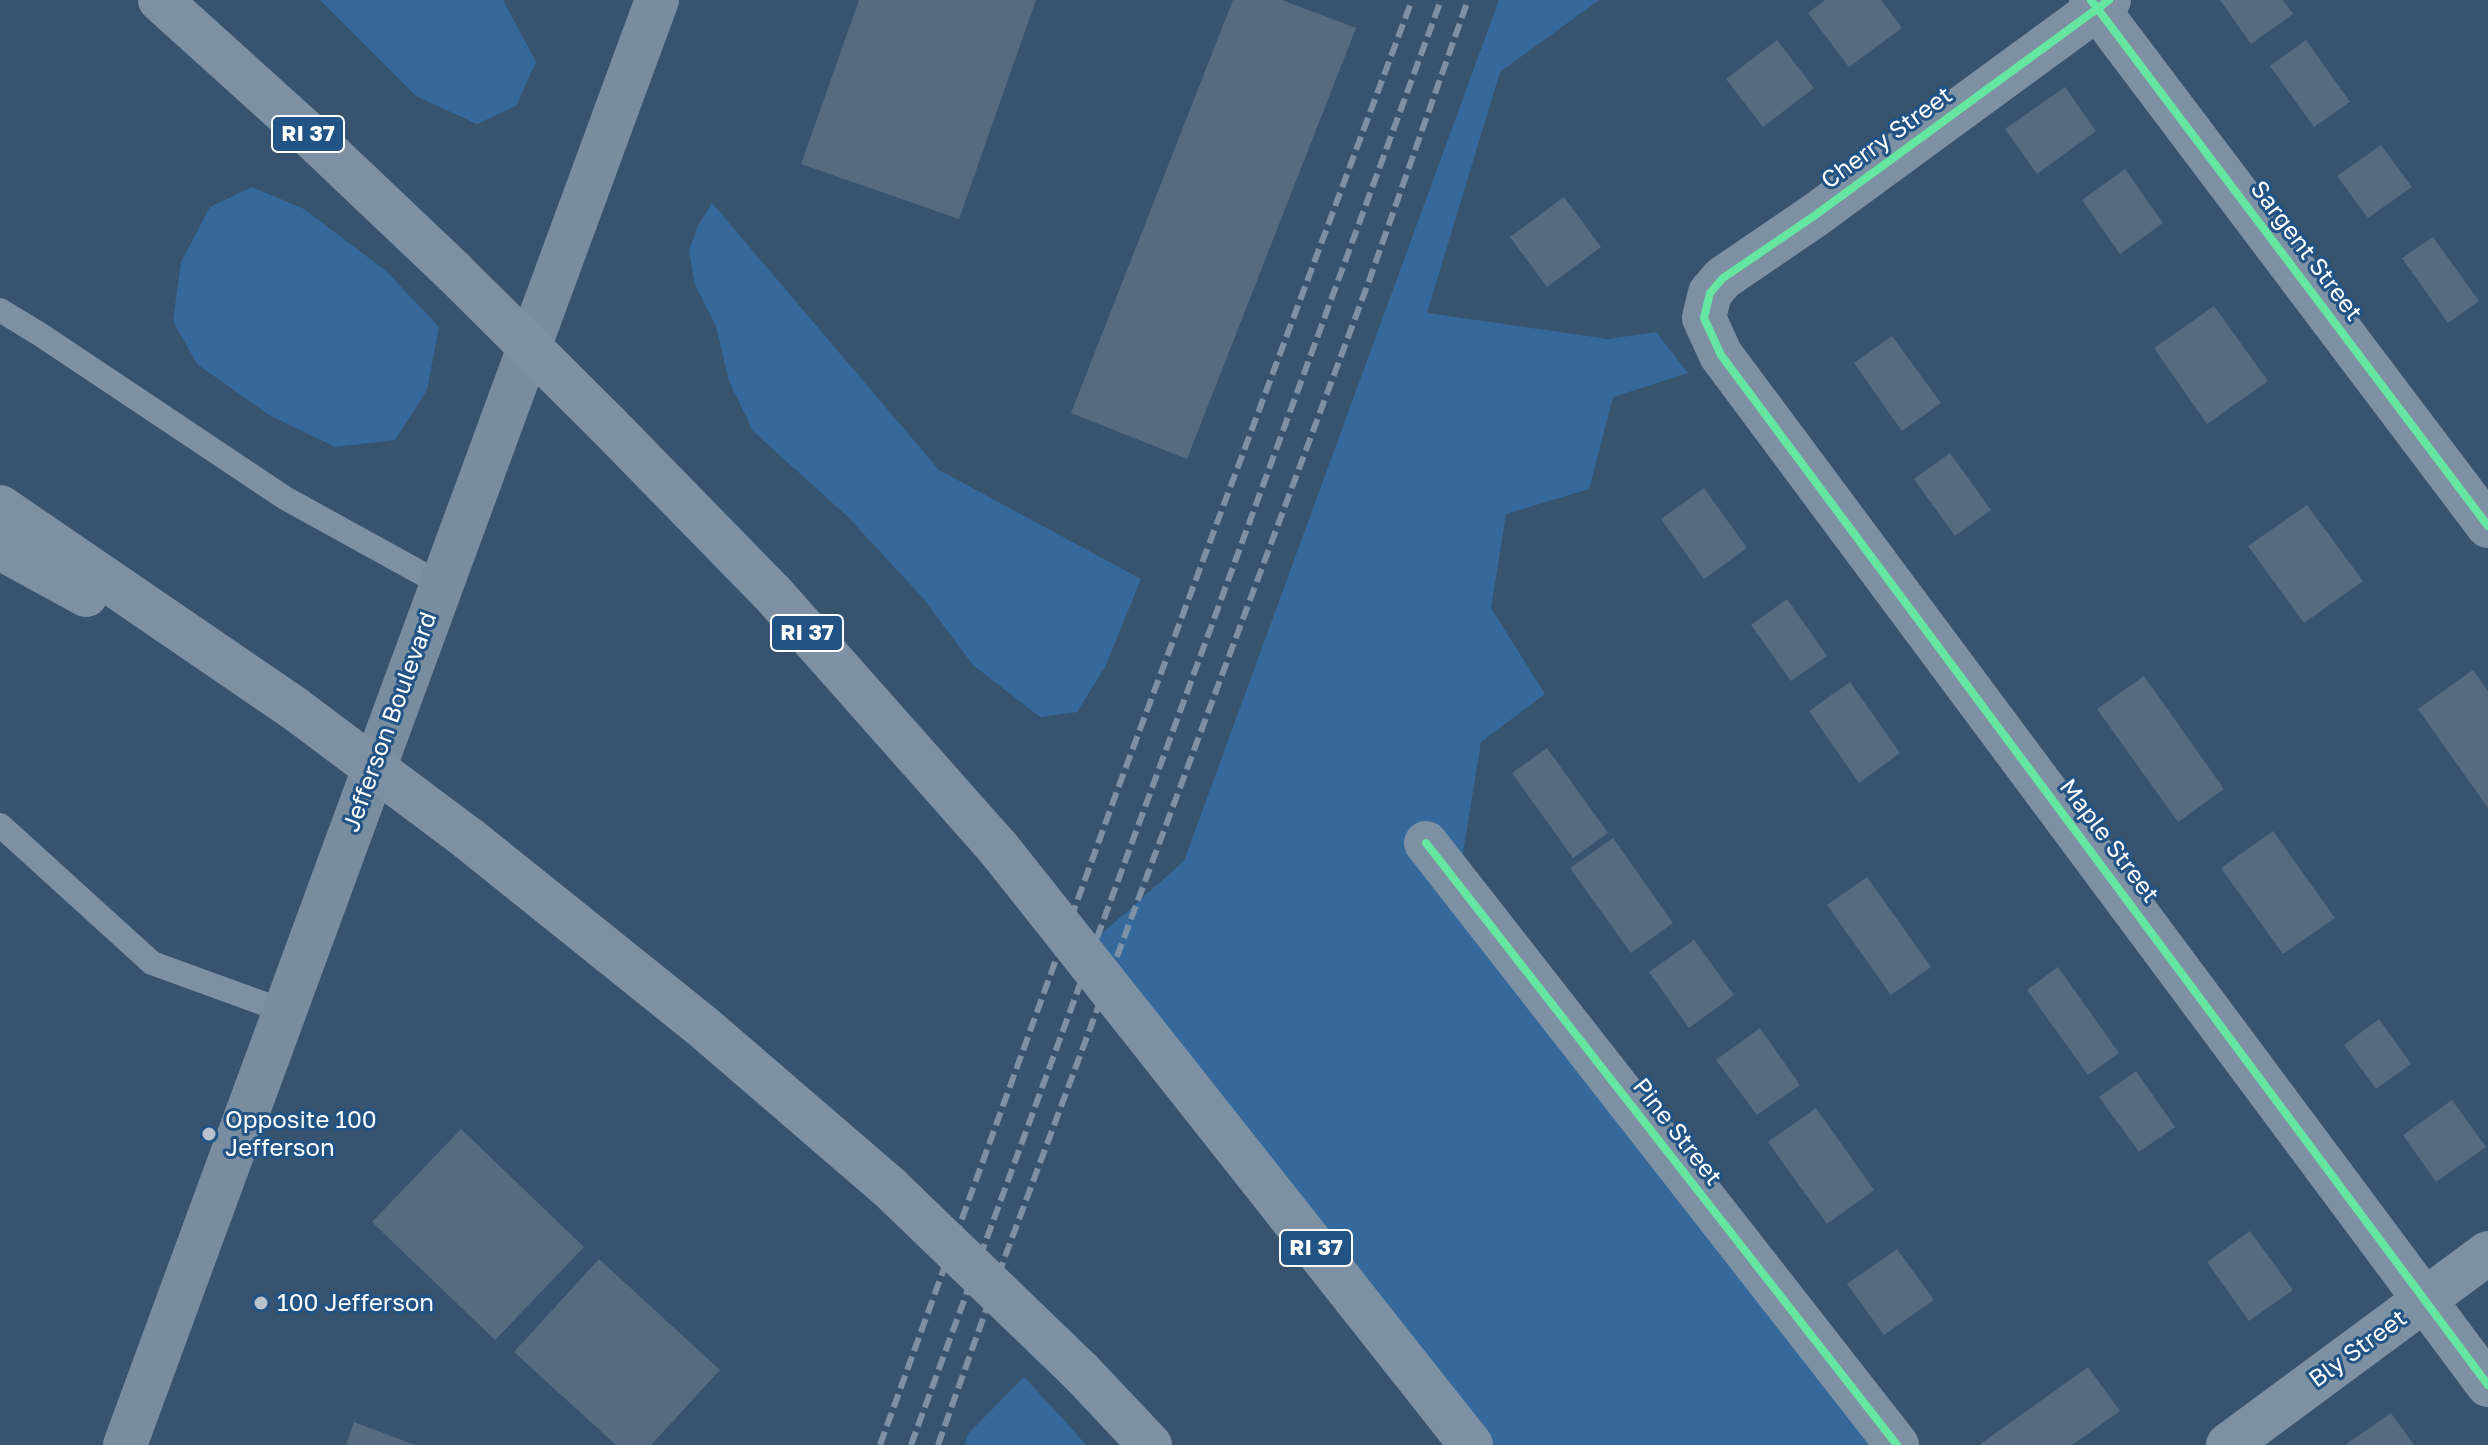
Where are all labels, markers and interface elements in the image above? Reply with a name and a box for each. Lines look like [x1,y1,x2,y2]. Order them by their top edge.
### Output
street label: Cherry Street [1816,81,1958,195]
road number: RI 37 [272,116,344,152]
street label: Sargent Street [2244,175,2368,327]
street label: Jefferson Boulevard [337,608,443,836]
road number: RI 37 [771,615,843,651]
street label: Maple Street [2053,773,2165,909]
street label: Pine Street [1626,1073,1728,1191]
place label: Opposite 100 Jefferson [225,1106,377,1162]
marker: Opposite 100 Jefferson [200,1125,218,1143]
road number: RI 37 [1280,1230,1352,1266]
place label: 100 Jefferson [277,1289,434,1317]
marker: 100 Jefferson [252,1294,270,1312]
street label: Bly Street [2304,1304,2412,1394]

